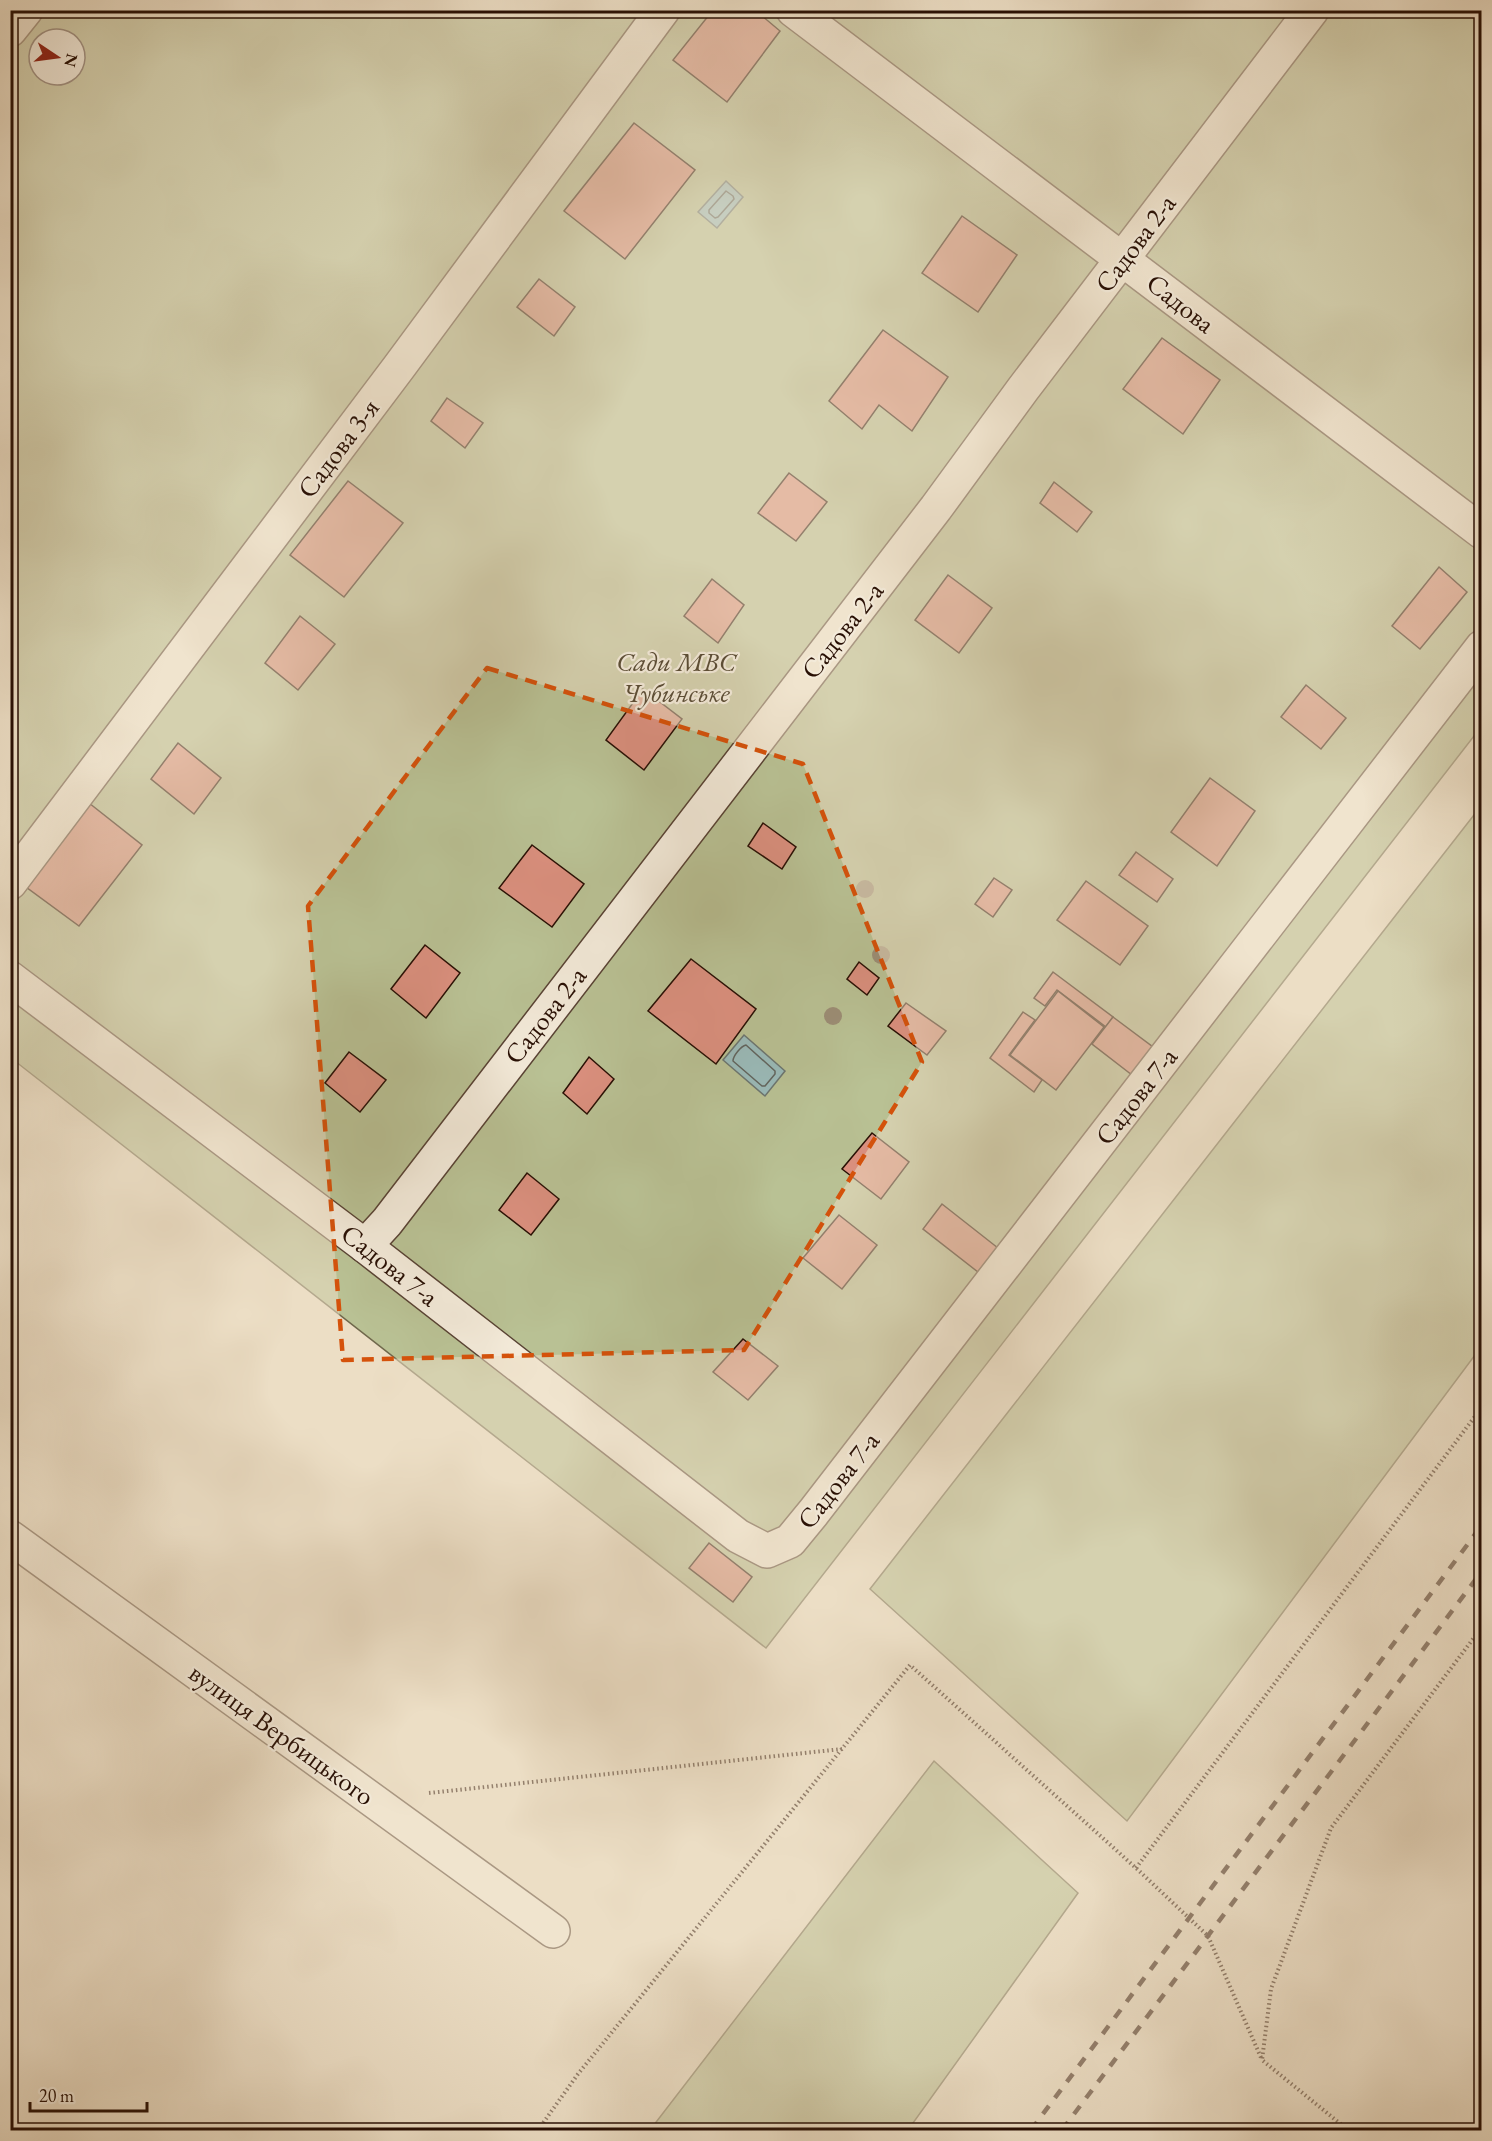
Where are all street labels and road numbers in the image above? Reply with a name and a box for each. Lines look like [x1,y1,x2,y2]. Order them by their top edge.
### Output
street label: Садова 2-а [1087,187,1184,299]
street label: Садова [1140,265,1223,341]
street label: Садова 3-я [289,391,387,505]
street label: Садова 2-а [793,574,891,686]
street label: Садова 2-а [496,959,594,1071]
street label: Садова 7-а [1087,1040,1185,1152]
street label: Садова 7-а [334,1216,446,1314]
street label: Садова 7-а [789,1424,887,1536]
street label: вулиця Вербицького [182,1655,382,1813]

